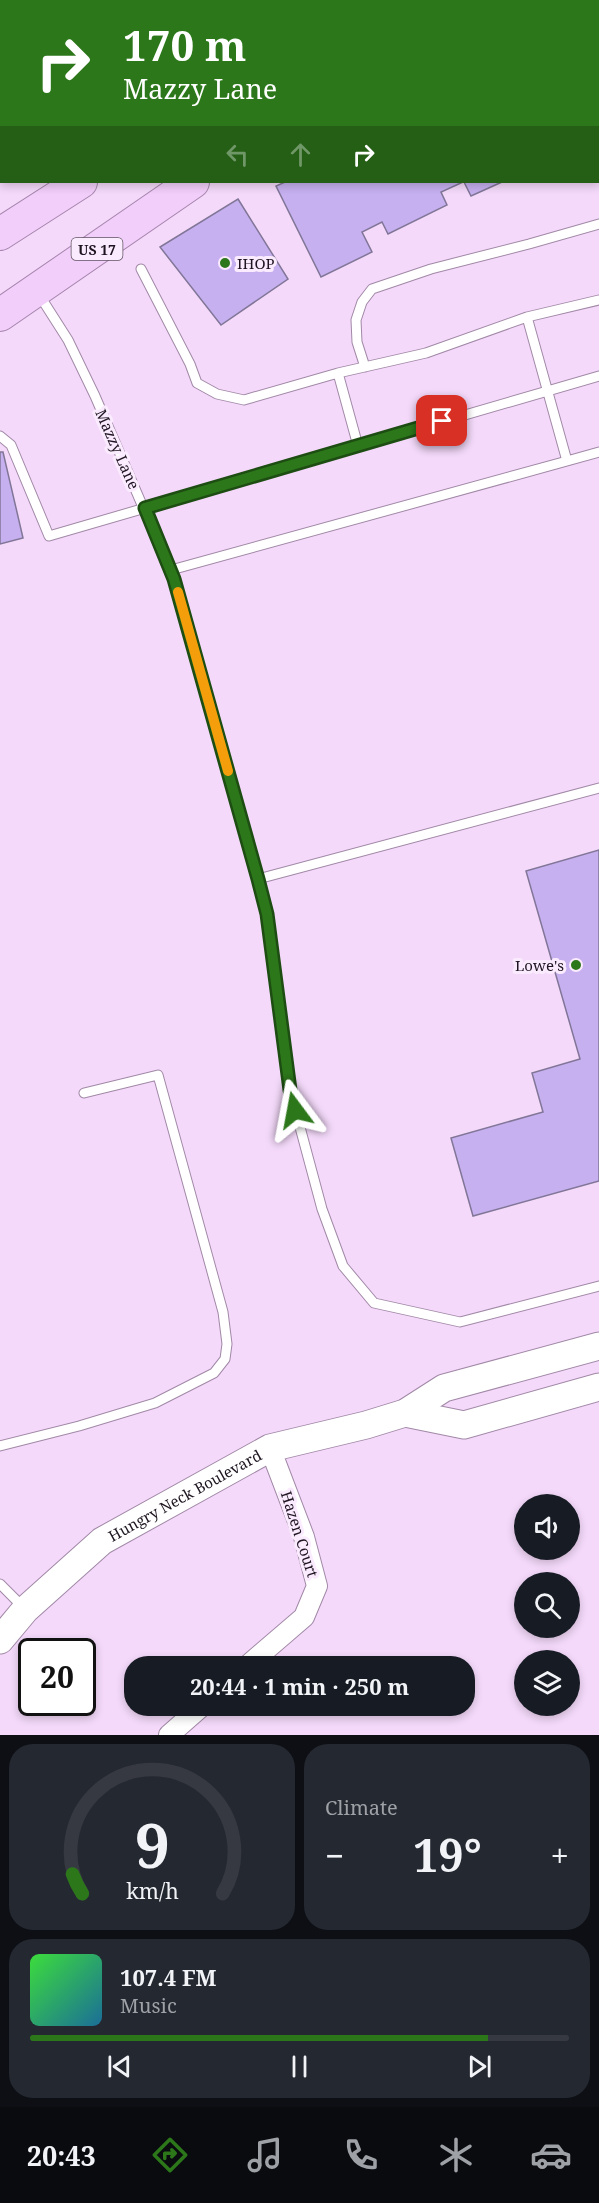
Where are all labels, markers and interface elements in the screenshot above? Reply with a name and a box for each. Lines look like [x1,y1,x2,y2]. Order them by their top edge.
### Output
text: 170 m [123,16,247,73]
icon: right [24,24,102,102]
text: Mazzy Lane [123,70,277,107]
icon: left [221,138,254,171]
icon: ahead [284,138,317,171]
icon: right [347,138,380,171]
road number: US 17 [72,238,122,260]
place label: IHOP [237,253,275,273]
marker: IHOP [218,256,232,270]
pin [416,395,467,446]
icon: arrive [425,404,458,437]
street label: Mazzy Lane [91,406,145,492]
place label: Lowe's [515,955,564,975]
marker: Lowe's [569,958,583,972]
position arrow [263,1078,327,1142]
street label: Hungry Neck Boulevard [104,1445,265,1546]
street label: Hazen Court [277,1488,323,1580]
map controls [514,1494,580,1716]
button: sound [514,1494,580,1560]
button: search [514,1572,580,1638]
speed limit sign: 20 [18,1638,96,1716]
button: layers [514,1650,580,1716]
text: 20:44 · 1 min · 250 m [190,1671,409,1701]
text: Climate [325,1794,398,1821]
text: 9 [134,1801,170,1886]
text: 19° [413,1824,482,1885]
text: − [325,1833,344,1878]
text: + [551,1833,569,1878]
text: km/h [126,1876,179,1905]
text: 107.4 FM [120,1962,217,1992]
text: Music [120,1992,177,2019]
icon: previous [103,2050,136,2083]
icon: pause [283,2050,316,2083]
icon: next [463,2050,496,2083]
icon: directions [149,2134,191,2176]
icon: music [244,2134,286,2176]
icon: phone [340,2134,382,2176]
icon: climate [435,2134,477,2176]
icon: car [530,2134,572,2176]
text: 20:43 [27,2137,96,2174]

